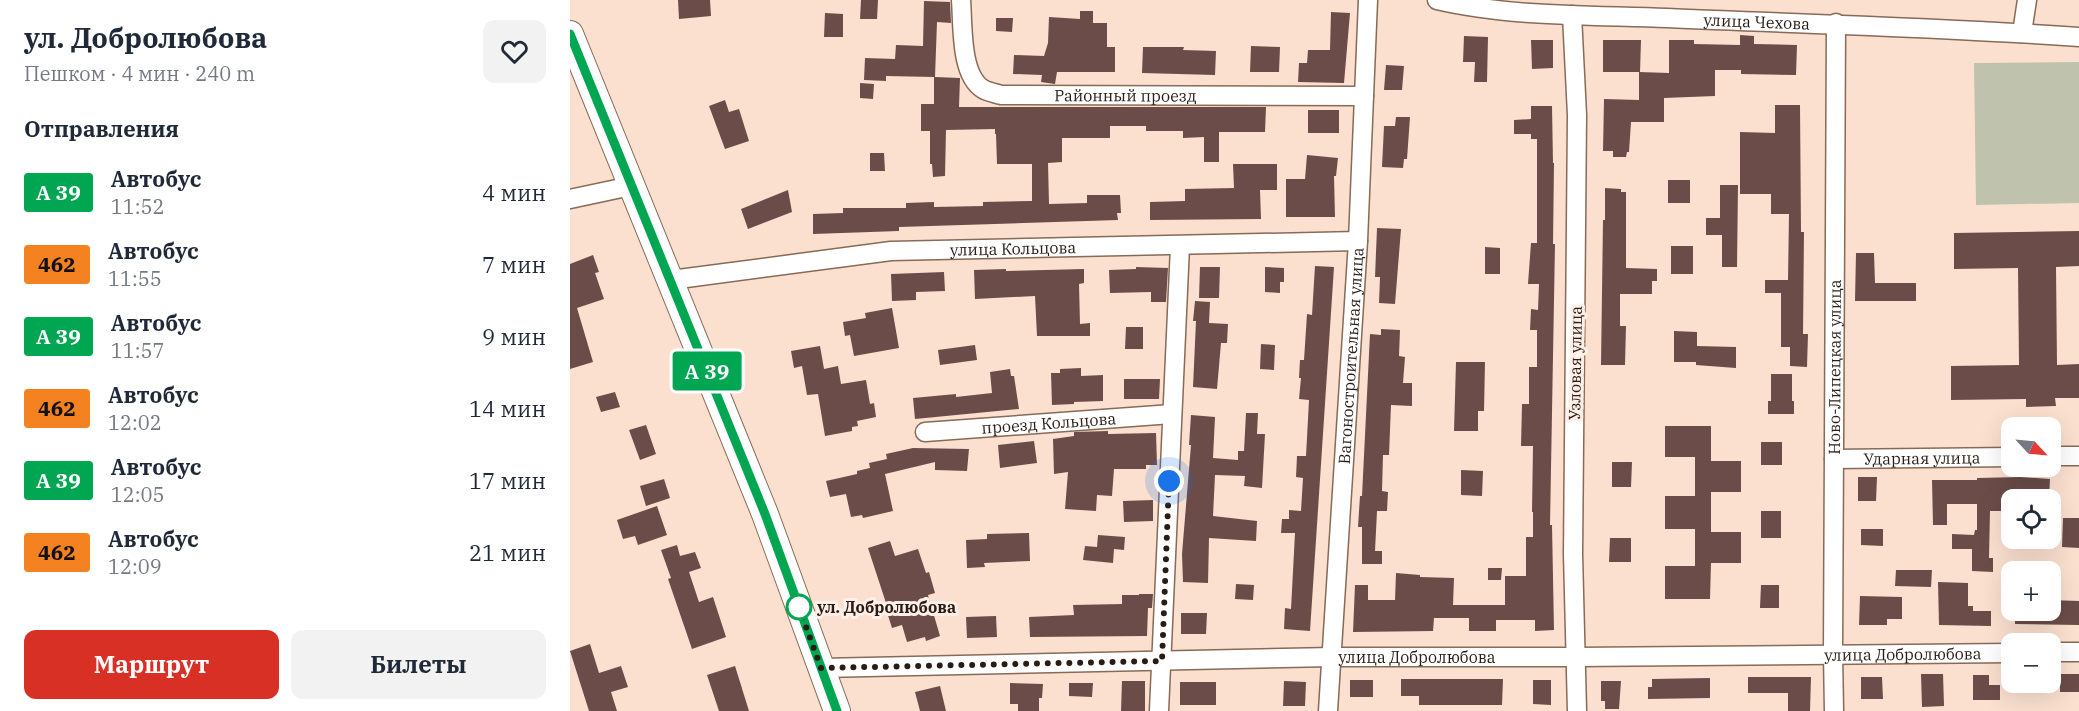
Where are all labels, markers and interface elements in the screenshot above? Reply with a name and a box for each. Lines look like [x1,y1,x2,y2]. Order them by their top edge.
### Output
street label: улица Чехова [1703,10,1811,34]
text: ул. Добролюбова [24,19,267,56]
button: heart [483,20,546,83]
text: Пешком · 4 мин · 240 m [24,60,255,87]
street label: Районный проезд [1054,85,1197,106]
text: Отправления [24,114,179,143]
text: Автобус [111,164,202,193]
text: А 39 [36,178,81,206]
text: 4 мин [482,178,546,207]
text: 11:52 [111,193,165,220]
text: Автобус [108,236,199,265]
street label: улица Кольцова [950,237,1077,260]
street label: Вагоностроительная улица [1334,246,1368,465]
text: 462 [38,250,76,278]
text: 7 мин [482,250,546,279]
text: 11:55 [108,265,162,292]
street label: Ново-Липецкая улица [1824,279,1845,455]
street label: Узловая улица [1564,305,1586,420]
text: Автобус [111,308,202,337]
text: А 39 [36,322,81,350]
text: 9 мин [482,322,546,351]
text: 11:57 [111,337,165,364]
line badge: А 39 [665,352,749,391]
text: А 39 [685,357,729,385]
text: Автобус [108,380,199,409]
text: 462 [38,394,76,422]
text: 14 мин [469,394,546,423]
street label: проезд Кольцова [981,408,1117,438]
text: 12:02 [108,409,162,436]
north arrow [2001,417,2061,477]
map controls [2001,417,2061,693]
street label: Ударная улица [1863,447,1981,469]
text: Автобус [111,452,202,481]
text: А 39 [36,466,81,494]
text: 17 мин [469,466,546,495]
your location [1154,466,1184,496]
text: 12:05 [111,481,165,508]
button: locate [2001,489,2061,549]
text: Автобус [108,524,199,553]
text: 462 [38,538,76,566]
text: 21 мин [469,538,546,567]
text: 12:09 [108,553,162,580]
button: + [2001,561,2061,621]
marker: ул. Добролюбова [786,594,812,620]
place label: ул. Добролюбова [816,597,956,617]
button: Маршрут [24,630,279,699]
button: Билеты [291,630,546,699]
button: − [2001,633,2061,693]
street label: улица Добролюбова [1824,643,1982,665]
street label: улица Добролюбова [1338,647,1496,667]

